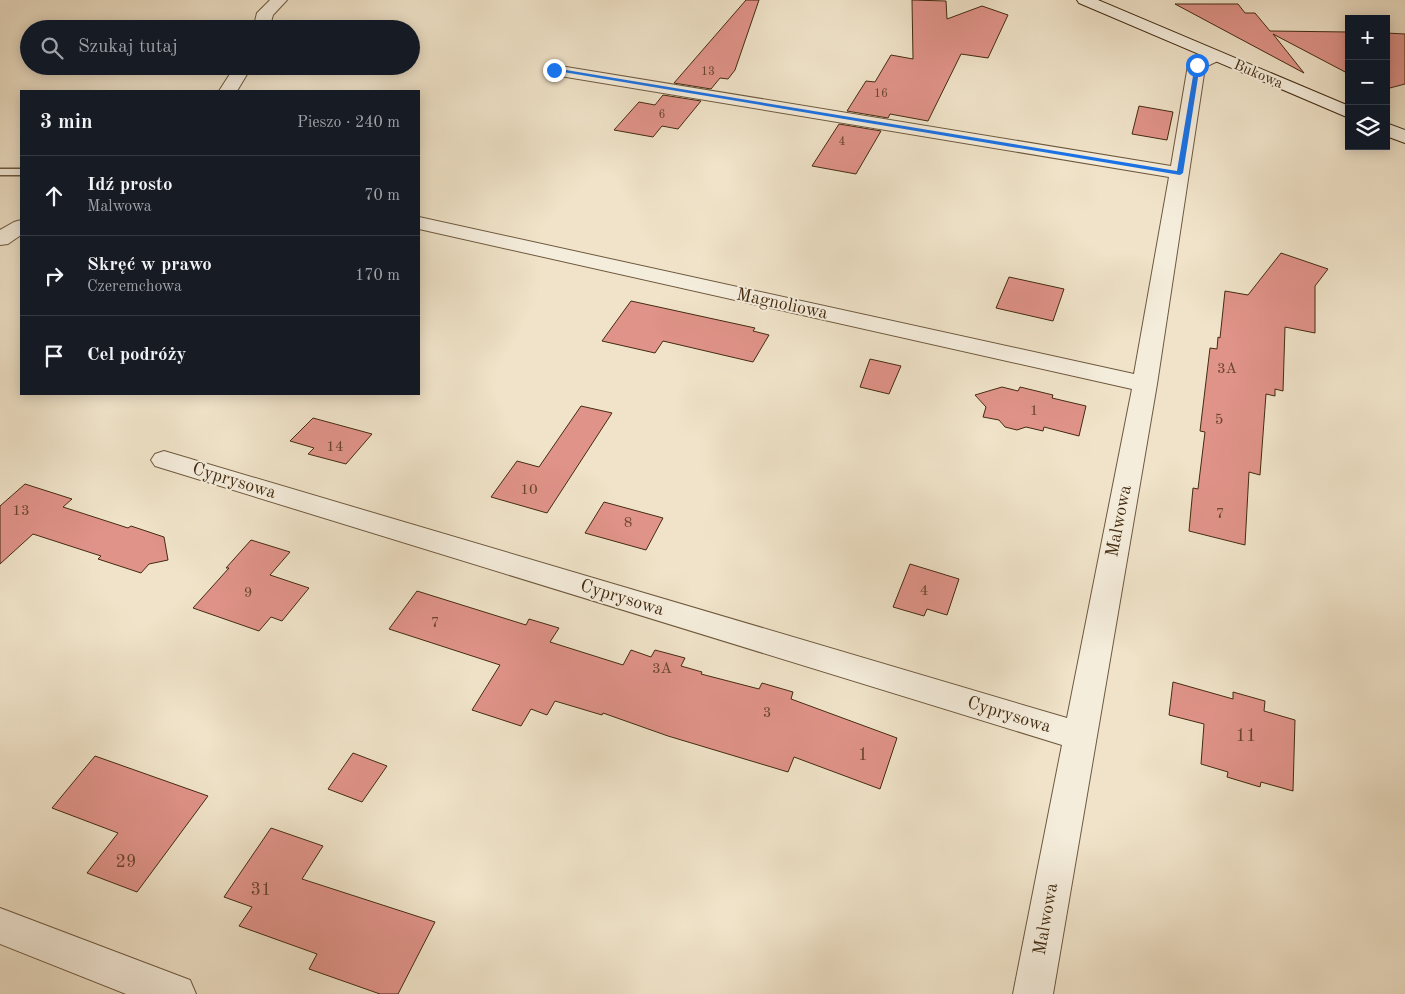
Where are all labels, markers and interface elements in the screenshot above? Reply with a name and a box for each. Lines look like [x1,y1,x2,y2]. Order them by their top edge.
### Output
map controls [1345,15,1390,150]
button: + [1345,15,1390,60]
search box [20,20,420,75]
icon: search [38,34,66,62]
text: Szukaj tutaj [78,38,178,57]
route start [1186,54,1209,77]
street label: Bukowa [1231,58,1285,92]
route end [543,59,566,82]
button: − [1345,60,1390,105]
house number: 13 [701,66,715,78]
house number: 16 [874,88,888,100]
button: layers [1345,105,1390,150]
house number: 6 [659,109,666,121]
text: 3 min [40,112,93,133]
text: Pieszo · 240 m [297,115,400,131]
house number: 4 [839,136,846,148]
text: Idź prosto [87,176,172,195]
icon: ahead [40,182,68,210]
text: 70 m [364,188,400,204]
text: Malwowa [87,199,152,215]
text: Skręć w prawo [87,256,212,275]
icon: right [40,262,68,290]
text: 170 m [355,268,400,284]
text: Czeremchowa [87,279,182,295]
street label: Magnoliowa [735,286,829,322]
icon: arrive [40,342,68,370]
text: Cel podróży [87,346,186,365]
house number: 3A [1217,362,1238,377]
house number: 1 [1030,404,1038,419]
house number: 5 [1215,413,1223,428]
house number: 14 [326,440,344,455]
street label: Cyprysowa [190,460,278,502]
house number: 10 [520,483,538,498]
street label: Malwowa [1103,483,1135,558]
house number: 13 [12,504,30,519]
house number: 7 [1216,507,1224,522]
house number: 8 [624,516,632,531]
street label: Cyprysowa [578,577,666,619]
house number: 4 [920,584,928,599]
house number: 9 [244,586,252,601]
house number: 7 [431,616,439,631]
house number: 3A [652,662,673,677]
street label: Cyprysowa [965,694,1053,736]
house number: 3 [763,706,771,721]
house number: 11 [1236,727,1256,745]
house number: 1 [858,746,868,764]
house number: 29 [116,853,136,871]
house number: 31 [251,881,271,899]
street label: Malwowa [1031,881,1061,956]

